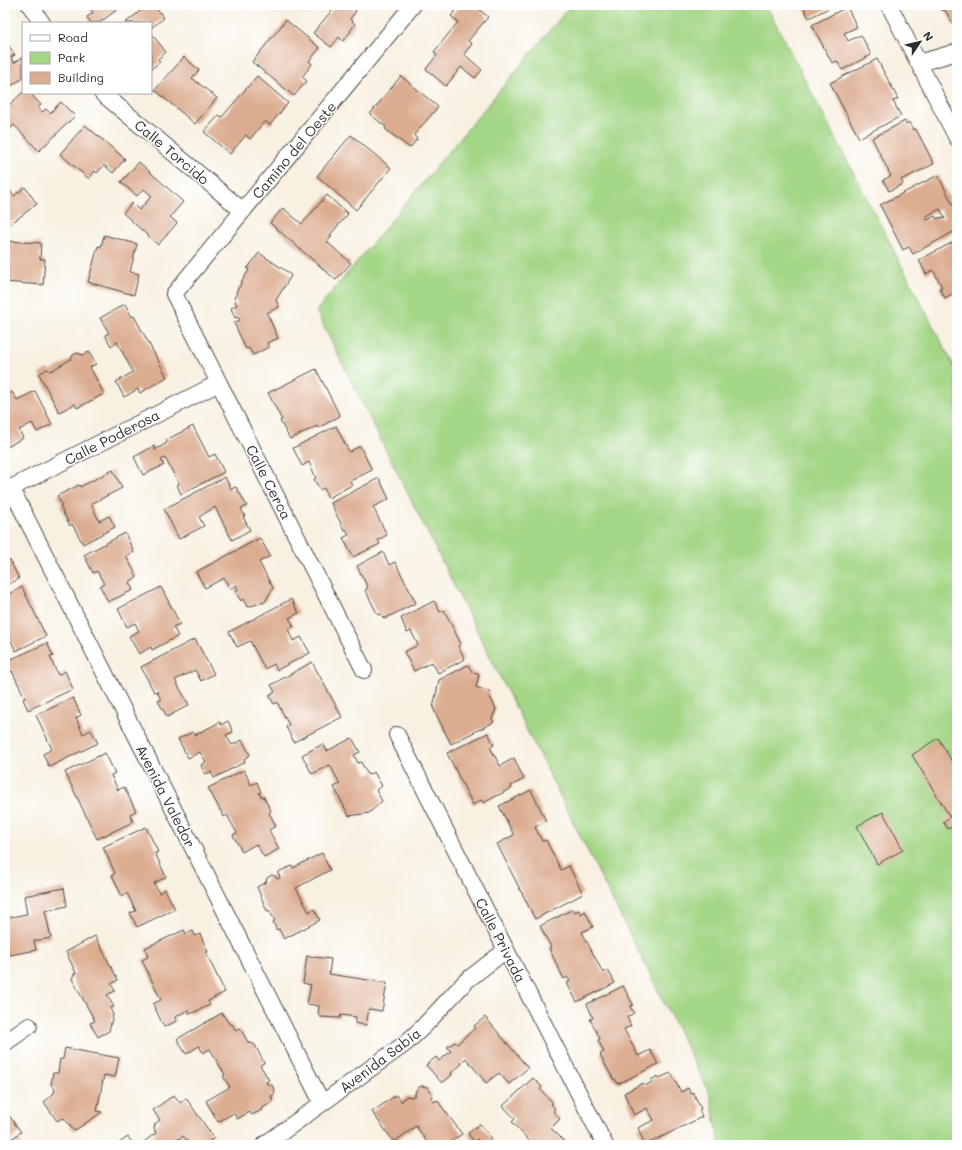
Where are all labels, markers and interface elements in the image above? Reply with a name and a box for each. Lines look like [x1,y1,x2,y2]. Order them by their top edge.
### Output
legend [22,22,152,94]
north arrow [900,22,940,62]
text: N [920,28,937,44]
text: Road [58,29,88,45]
text: Park [58,49,85,65]
text: Building [58,69,104,85]
street label: Camino del Oeste [248,97,340,203]
street label: Calle Torcido [131,115,213,189]
street label: Calle Poderosa [61,405,163,469]
street label: Calle Cerca [242,441,296,523]
street label: Avenida Valedor [132,742,200,850]
street label: Calle Privada [472,894,530,986]
street label: Avenida Sabia [336,1023,424,1097]

